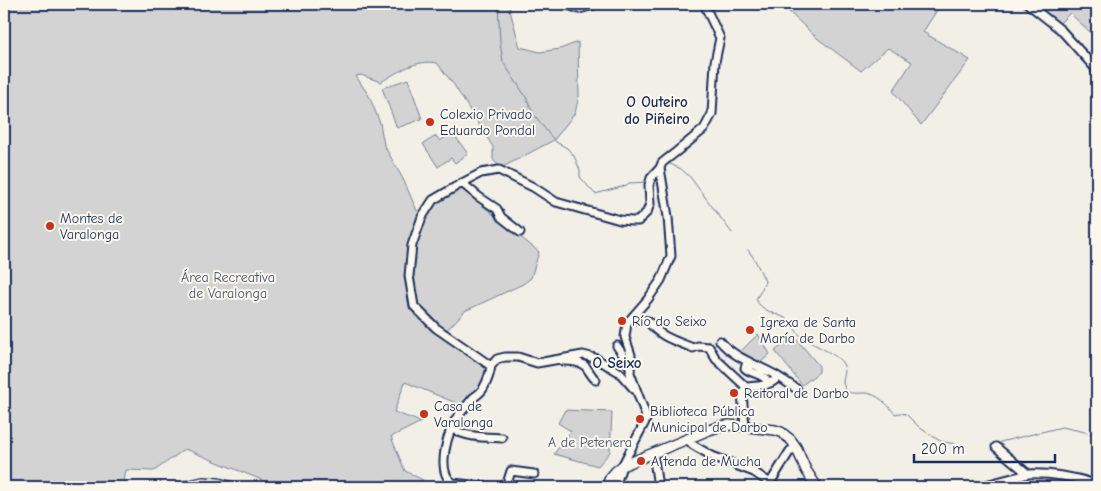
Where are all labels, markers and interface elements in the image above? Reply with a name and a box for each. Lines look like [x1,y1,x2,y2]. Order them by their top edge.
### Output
district label: O Outeiro do Piñeiro [624,93,690,128]
place label: Colexio Privado Eduardo Pondal [440,106,535,139]
marker: Colexio Privado Eduardo Pondal [424,116,436,128]
place label: Montes de Varalonga [60,210,122,243]
marker: Montes de Varalonga [44,220,56,232]
park label: Área Recreativa de Varalonga [181,269,275,302]
place label: Río do Seixo [632,313,707,330]
place label: Igrexa de Santa María de Darbo [760,314,856,347]
marker: Río do Seixo [616,315,628,327]
marker: Igrexa de Santa María de Darbo [744,324,756,336]
district label: O Seixo [593,354,642,372]
place label: Reitoral de Darbo [744,385,849,402]
marker: Reitoral de Darbo [728,387,740,399]
place label: Casa de Varalonga [434,398,493,431]
place label: Biblioteca Pública Municipal de Darbo [650,403,768,436]
marker: Casa de Varalonga [418,408,430,420]
marker: Biblioteca Pública Municipal de Darbo [634,413,646,425]
scale bar [914,431,1055,463]
park label: A de Petenera [548,434,632,451]
text: 200 m [921,440,965,458]
place label: A tenda de Mucha [651,453,761,470]
marker: A tenda de Mucha [635,455,647,467]

